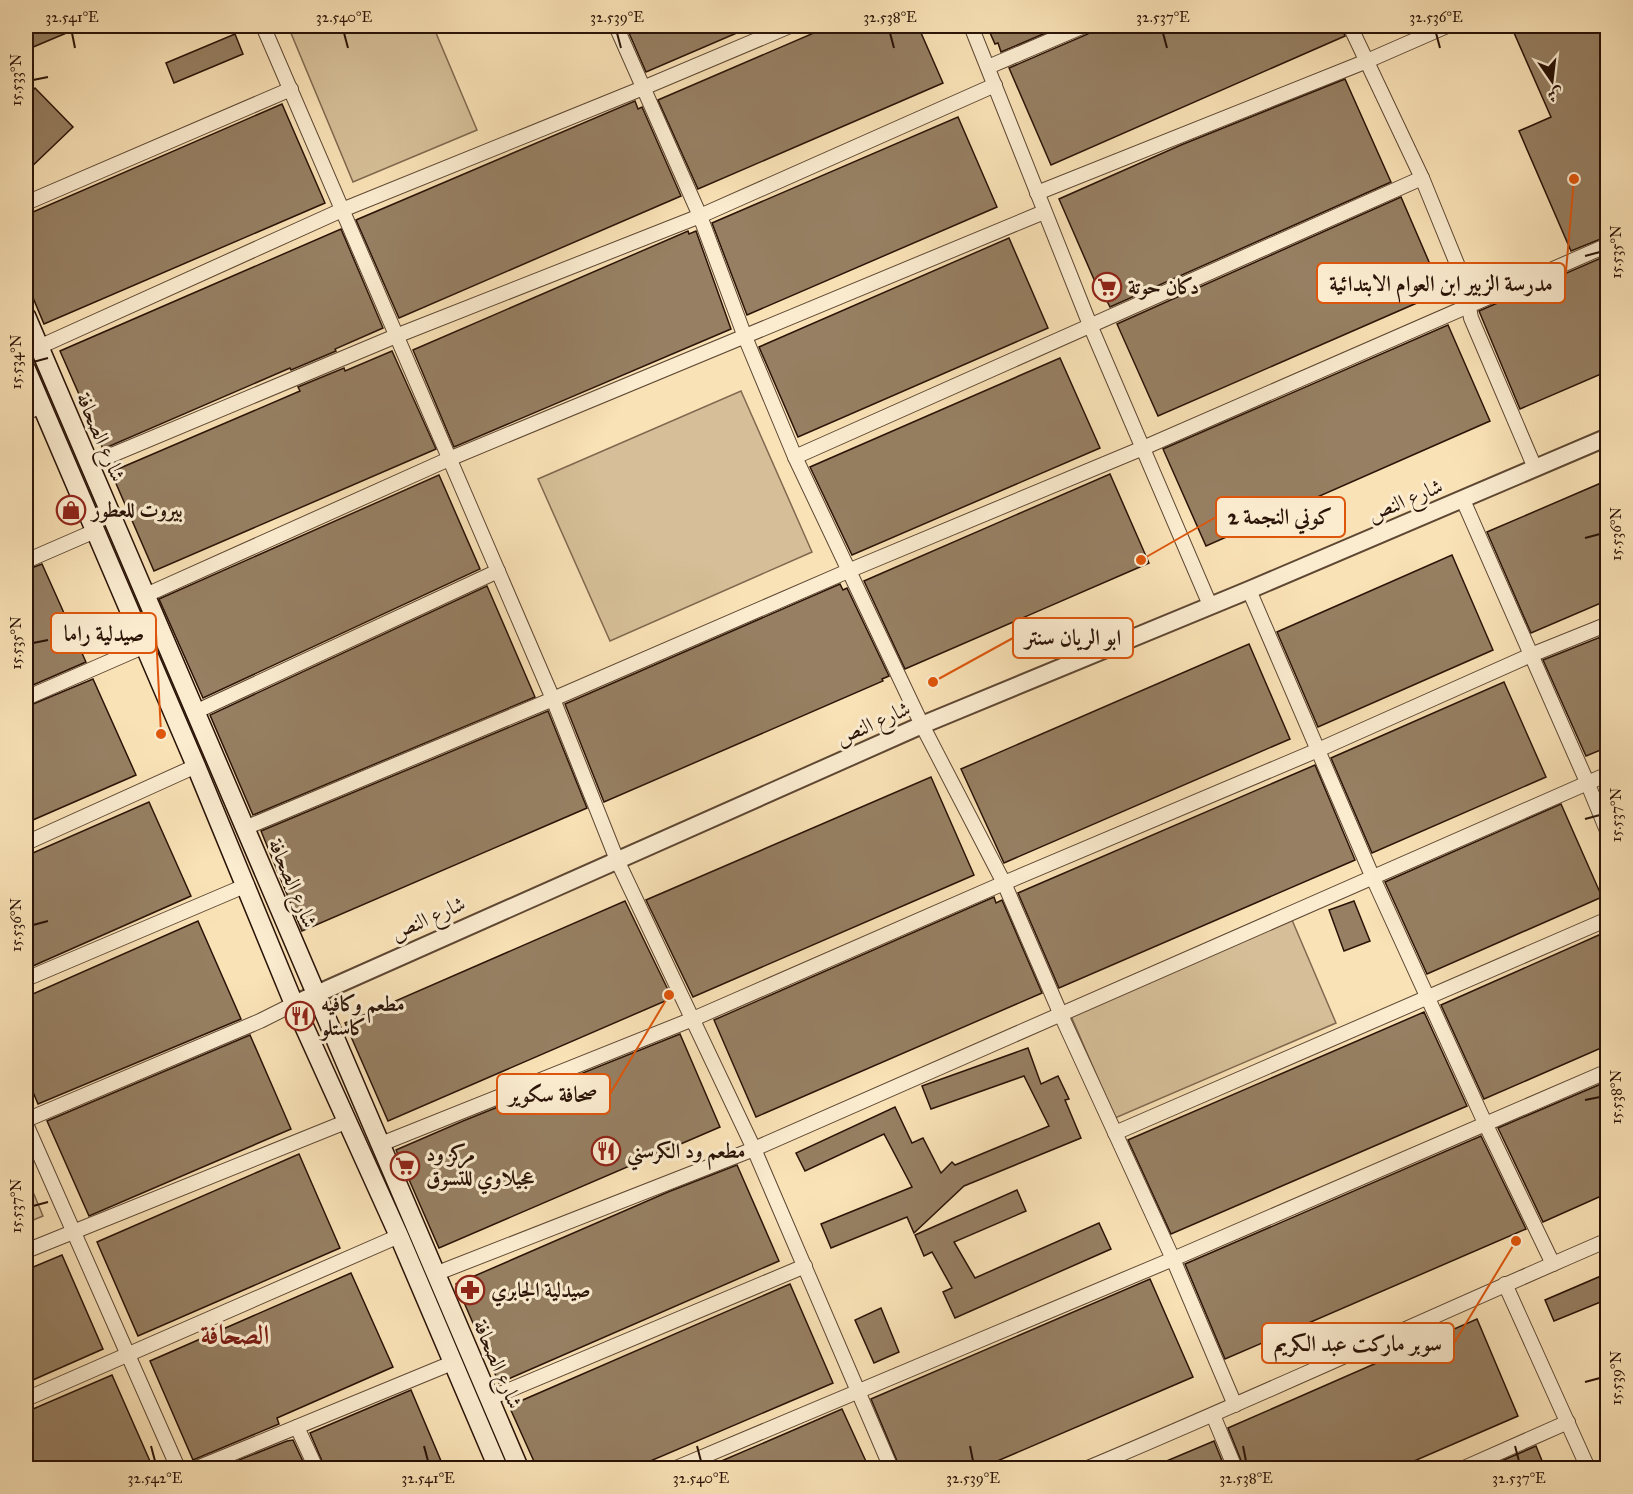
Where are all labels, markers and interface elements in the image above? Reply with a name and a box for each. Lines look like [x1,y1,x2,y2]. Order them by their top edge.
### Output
text: 32.541°E [45,8,99,26]
text: 32.540°E [316,8,372,26]
text: 32.539°E [590,8,644,26]
text: 32.538°E [863,8,917,26]
text: 32.537°E [1136,8,1190,26]
text: 32.536°E [1409,8,1463,26]
north arrow [1522,51,1582,111]
text: 15.533°N [7,54,25,106]
text: ش [1546,84,1566,106]
text: 15.535°N [1607,225,1625,279]
callout: مدرسة الزبير ابن العوام الابتدائية [1317,263,1565,303]
text: مدرسة الزبير ابن العوام الابتدائية [1329,270,1553,303]
supermarket icon: دكان حوتة [1091,271,1123,303]
place label: دكان حوتة [1128,274,1199,300]
text: 15.534°N [7,334,25,389]
street label: شارع الصحافة [66,388,131,488]
street label: شارع النص [1363,473,1448,532]
shop icon: بيروت للعطور [55,494,87,526]
place label: بيروت للعطور [90,497,183,523]
callout: كوني النجمة 2 [1216,497,1345,537]
text: كوني النجمة 2 [1228,503,1332,535]
text: 15.536°N [1607,507,1625,561]
callout: صيدلية راما [51,613,156,653]
text: 15.535°N [7,616,25,670]
callout: ابو الريان سنتر [1013,618,1133,658]
text: صيدلية راما [64,620,144,647]
text: ابو الريان سنتر [1022,624,1121,651]
street label: شارع النص [832,695,916,756]
text: 15.537°N [1607,788,1625,842]
street label: شارع الصحافة [258,834,323,934]
street label: شارع النص [387,890,471,951]
text: 15.536°N [7,898,25,952]
place label: مطعم وكافيه كاستلو [319,991,405,1041]
restaurant icon: مطعم وكافيه كاستلو [284,1000,316,1032]
text: 15.538°N [1607,1070,1625,1124]
callout: صحافة سكوير [497,1074,610,1114]
text: صحافة سكوير [506,1081,598,1108]
restaurant icon: مطعم ود الكرسني [590,1135,622,1167]
place label: مطعم ود الكرسني [627,1138,746,1171]
place label: مركز ود عجيلاوي للتسوق [426,1141,535,1195]
supermarket icon: مركز ود عجيلاوي للتسوق [389,1150,421,1182]
text: 15.537°N [7,1179,25,1233]
pharmacy icon: صيدلية الجابري [454,1274,486,1306]
place label: صيدلية الجابري [491,1277,591,1307]
street label: شارع الصحافة [463,1315,528,1415]
district label: الصحافة [201,1318,269,1351]
callout: سوبر ماركت عبد الكريم [1262,1323,1454,1363]
text: سوبر ماركت عبد الكريم [1274,1330,1442,1363]
text: 15.539°N [1607,1350,1625,1405]
text: 32.542°E [127,1469,183,1487]
text: 32.541°E [401,1469,455,1487]
text: 32.540°E [673,1469,729,1487]
text: 32.539°E [946,1469,1000,1487]
text: 32.538°E [1219,1469,1273,1487]
text: 32.537°E [1492,1469,1546,1487]

